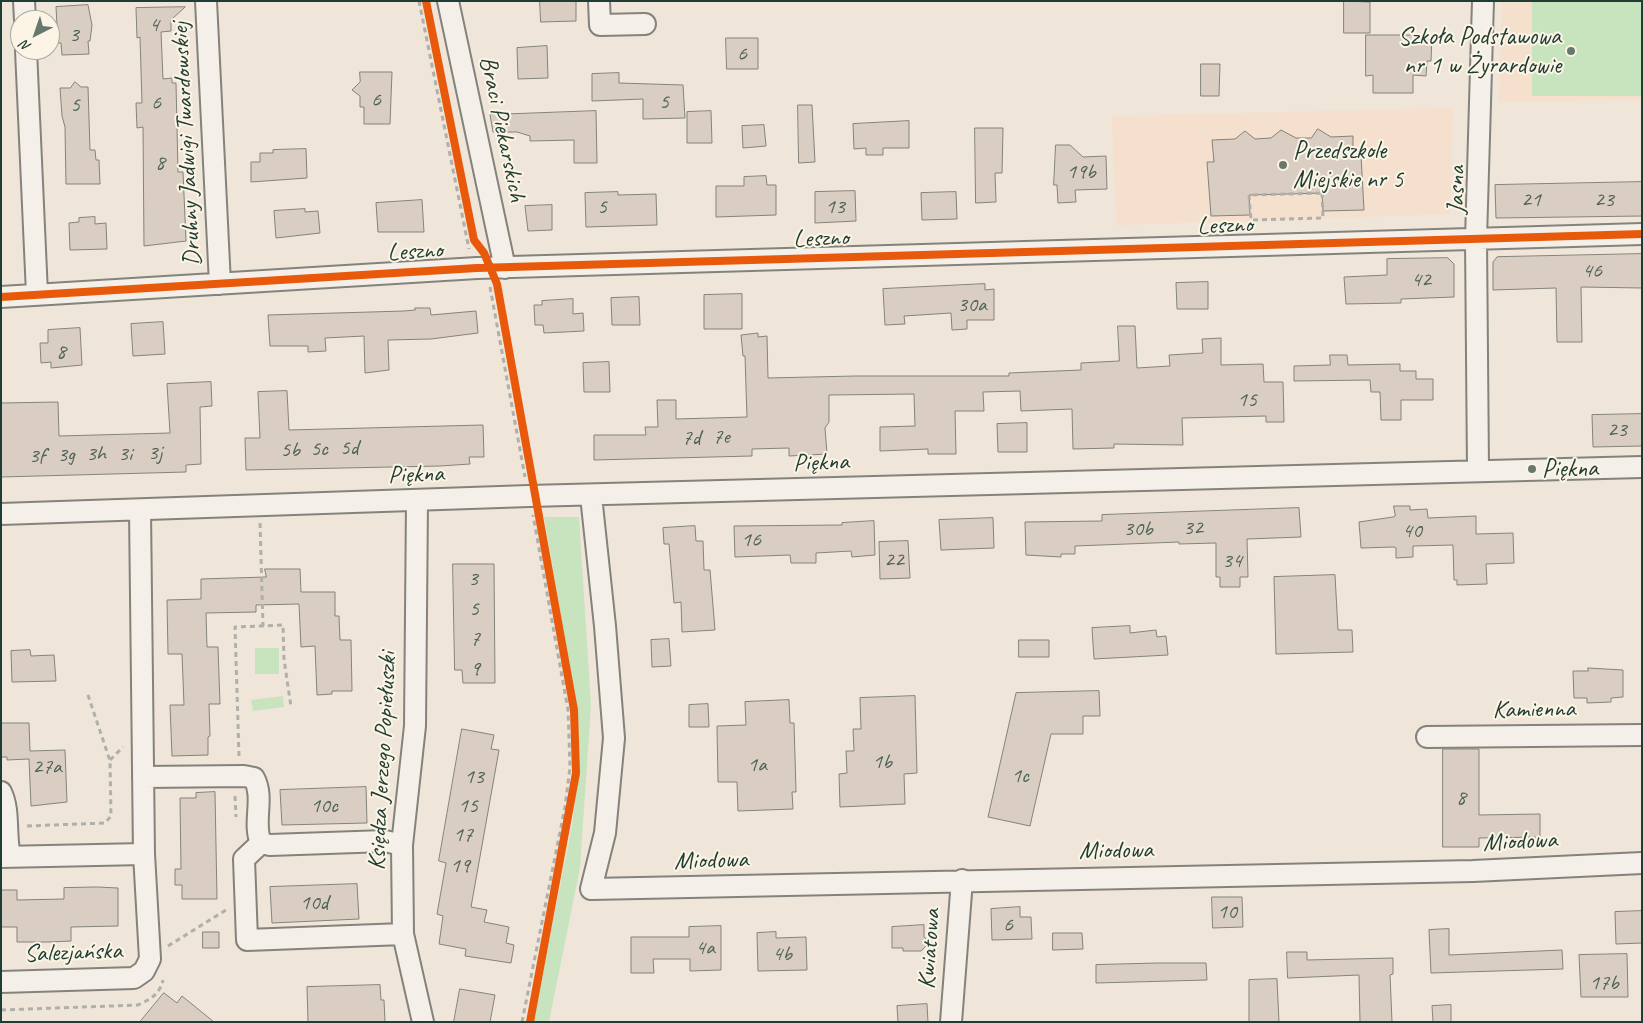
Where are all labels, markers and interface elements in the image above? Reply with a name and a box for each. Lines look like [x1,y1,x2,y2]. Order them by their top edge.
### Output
north arrow [10,10,60,60]
house number: 4 [149,12,159,38]
street label: Druhny Jadwigi Twardowskiej [166,21,208,267]
house number: 3 [69,22,79,48]
place label: Szkoła Podstawowa nr 1 w Żyrardowie [1398,22,1561,81]
text: N [17,37,34,55]
house number: 6 [737,41,747,67]
marker: Szkoła Podstawowa nr 1 w Żyrardowie [1565,45,1577,57]
street label: Braci Piekarskich [472,53,532,205]
house number: 6 [371,87,381,113]
house number: 5 [659,89,669,115]
house number: 6 [151,90,161,116]
house number: 5 [70,92,80,118]
place label: Przedszkole Miejskie nr 5 [1293,136,1403,195]
house number: 8 [155,150,165,176]
house number: 19b [1066,159,1096,185]
marker: Przedszkole Miejskie nr 5 [1277,159,1289,171]
street label: Jasna [1442,166,1472,214]
house number: 21 [1521,187,1541,213]
house number: 23 [1594,187,1614,213]
house number: 5 [597,194,607,220]
house number: 13 [825,194,845,220]
street label: Leszno [1197,210,1253,242]
street label: Leszno [793,223,849,255]
street label: Leszno [387,236,443,268]
house number: 46 [1582,258,1602,284]
house number: 42 [1411,267,1431,293]
house number: 30a [957,292,987,318]
house number: 8 [56,339,66,365]
house number: 15 [1237,387,1257,413]
house number: 23 [1607,417,1627,443]
house number: 7e [712,424,730,450]
house number: 7d [682,425,700,451]
house number: 5d [340,435,358,461]
house number: 5c [310,436,328,462]
house number: 5b [280,437,300,463]
house number: 3j [148,440,162,466]
house number: 3h [86,441,106,467]
house number: 3i [118,441,132,467]
house number: 3g [57,442,75,468]
house number: 3f [29,443,45,469]
street label: Piękna [793,447,849,479]
place label: Piękna [1542,454,1598,484]
street label: Piękna [388,459,444,491]
marker: Piękna [1526,463,1538,475]
house number: 32 [1183,515,1203,541]
house number: 30b [1123,516,1153,542]
house number: 40 [1402,518,1422,544]
house number: 16 [741,527,761,553]
house number: 22 [884,547,904,573]
house number: 34 [1222,548,1242,574]
house number: 3 [468,566,478,592]
house number: 5 [469,596,479,622]
house number: 7 [470,626,480,652]
street label: Księdza Jerzego Popiełuszki [362,651,404,871]
house number: 9 [470,656,480,682]
street label: Kamienna [1492,694,1576,726]
house number: 1b [872,749,892,775]
house number: 1a [747,752,767,778]
house number: 27a [32,754,62,780]
house number: 1c [1011,763,1029,789]
house number: 13 [464,764,484,790]
house number: 8 [1456,785,1466,811]
house number: 10c [310,793,338,819]
house number: 15 [458,793,478,819]
house number: 17 [453,822,473,848]
street label: Miodowa [1482,825,1558,859]
street label: Miodowa [1079,835,1153,867]
street label: Miodowa [673,845,749,877]
house number: 19 [450,853,470,879]
house number: 10d [300,890,328,916]
house number: 10 [1217,899,1237,925]
street label: Kwiatowa [912,908,948,990]
house number: 6 [1003,912,1013,938]
house number: 4a [695,935,715,961]
street label: Salezjańska [23,936,123,970]
house number: 4b [772,941,792,967]
house number: 17b [1589,970,1619,996]

